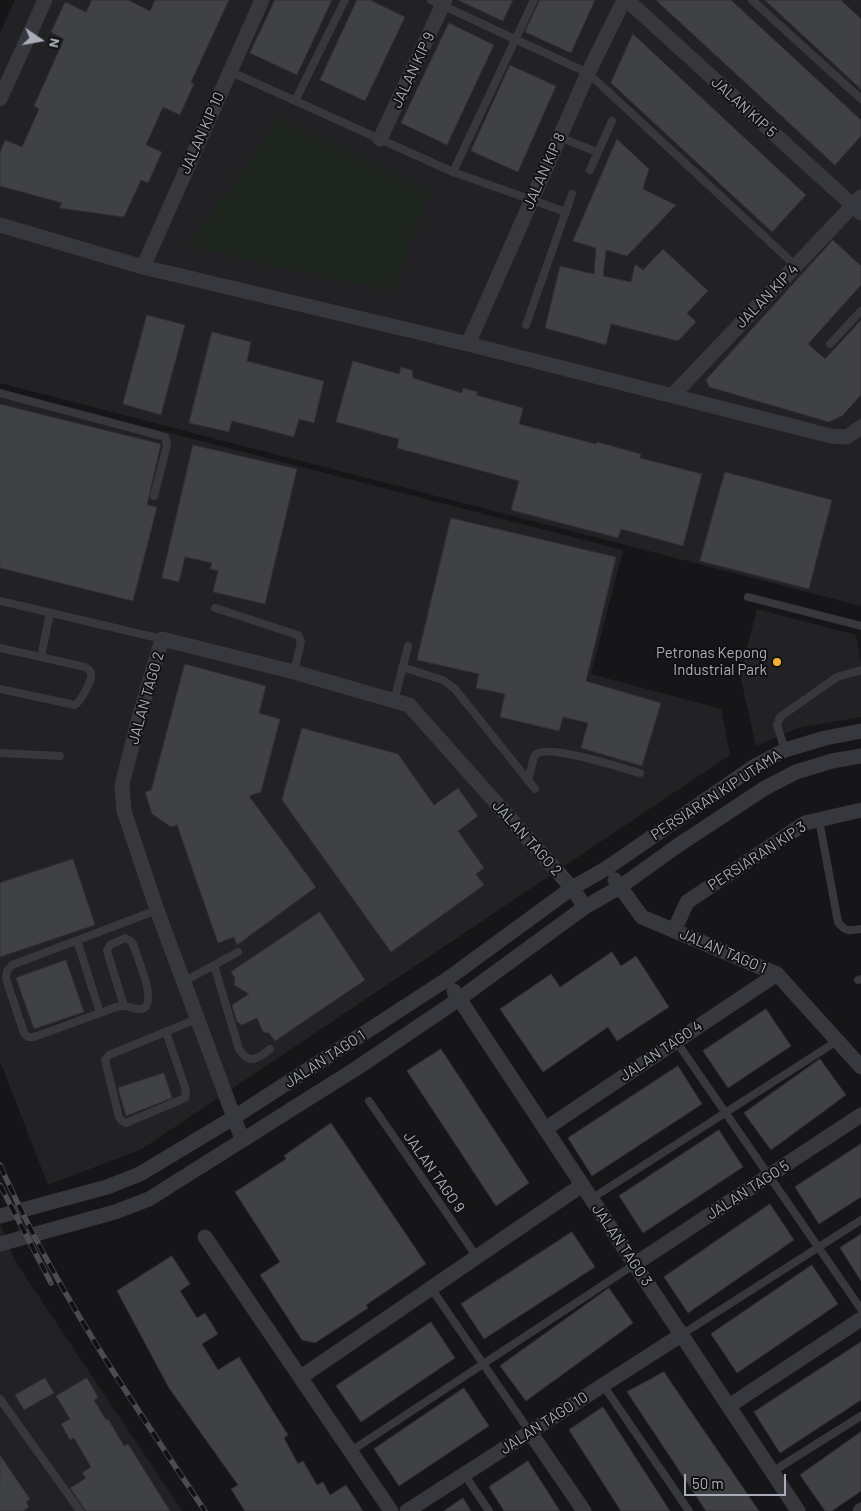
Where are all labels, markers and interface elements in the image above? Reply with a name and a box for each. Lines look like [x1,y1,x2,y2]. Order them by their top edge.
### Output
north arrow [15,15,65,65]
street label: JALAN KIP 9 [388,29,438,111]
text: N [46,37,64,50]
street label: JALAN KIP 5 [708,73,780,141]
street label: JALAN KIP 10 [176,89,228,177]
street label: JALAN KIP 8 [519,130,569,212]
street label: JALAN KIP 4 [732,260,802,332]
place label: Petronas Kepong Industrial Park [656,644,767,679]
street label: JALAN TAGO 2 [124,650,168,746]
marker: Petronas Kepong Industrial Park [771,656,783,668]
street label: PERSIARAN KIP UTAMA [647,746,785,844]
street label: JALAN TAGO 2 [488,797,566,879]
street label: PERSIARAN KIP 3 [704,818,810,894]
street label: JALAN TAGO 1 [677,925,769,977]
street label: JALAN TAGO 4 [616,1017,706,1085]
street label: JALAN TAGO 1 [281,1026,369,1092]
street label: JALAN TAGO 9 [399,1128,469,1216]
street label: JALAN TAGO 5 [703,1157,793,1223]
street label: JALAN TAGO 3 [588,1201,656,1289]
street label: JALAN TAGO 10 [497,1388,591,1458]
scale bar [686,1464,788,1496]
text: 50 m [692,1474,724,1492]

